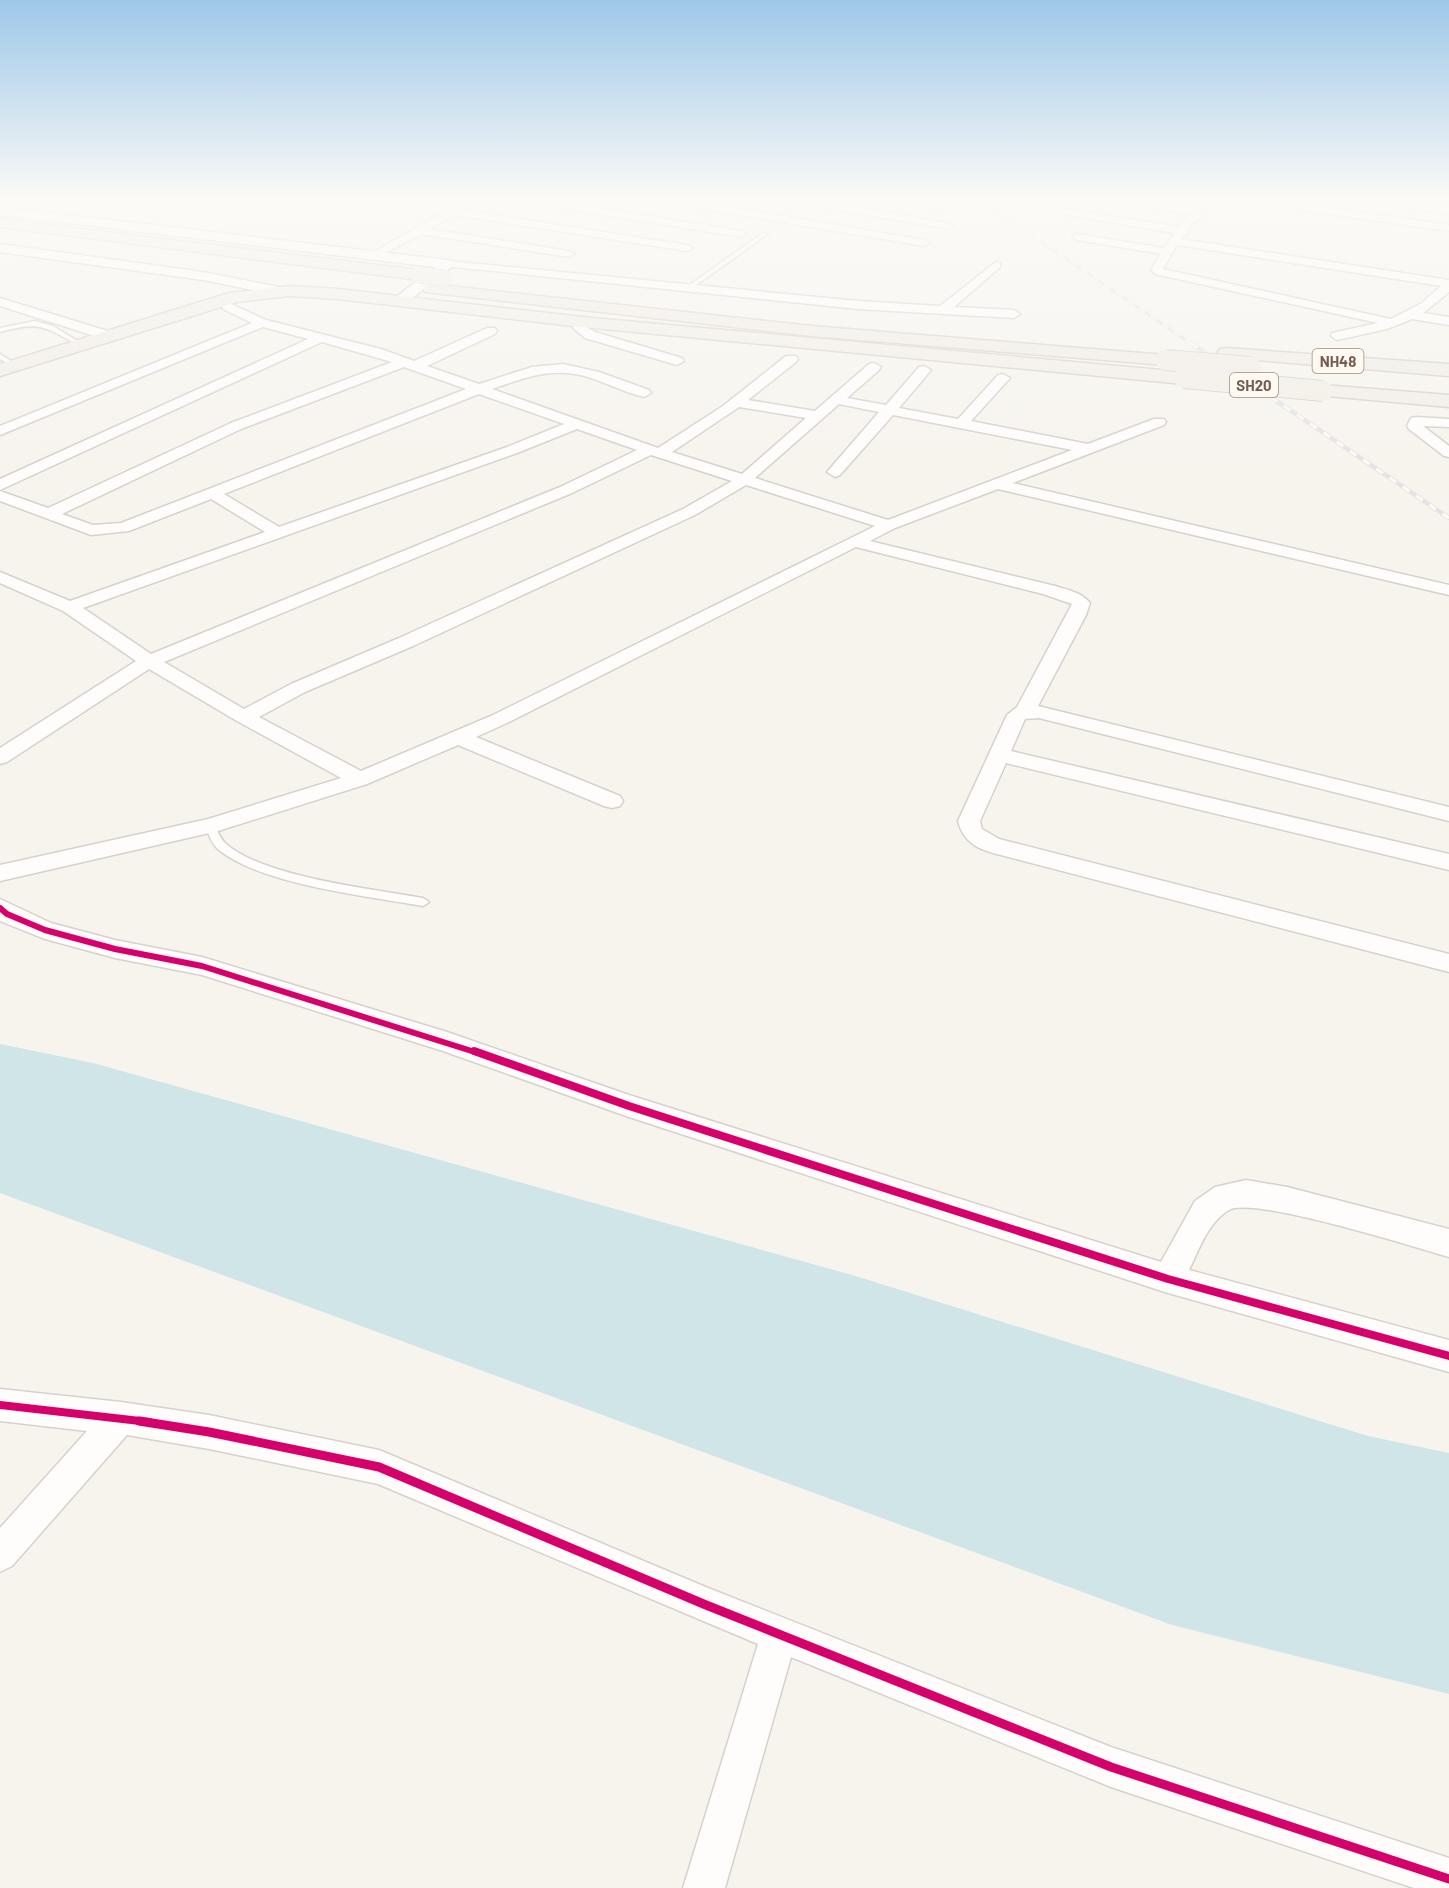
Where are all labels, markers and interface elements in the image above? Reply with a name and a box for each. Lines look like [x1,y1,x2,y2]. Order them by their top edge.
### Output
road number: NH48 [1312,349,1364,373]
road number: SH20 [1230,373,1278,397]

